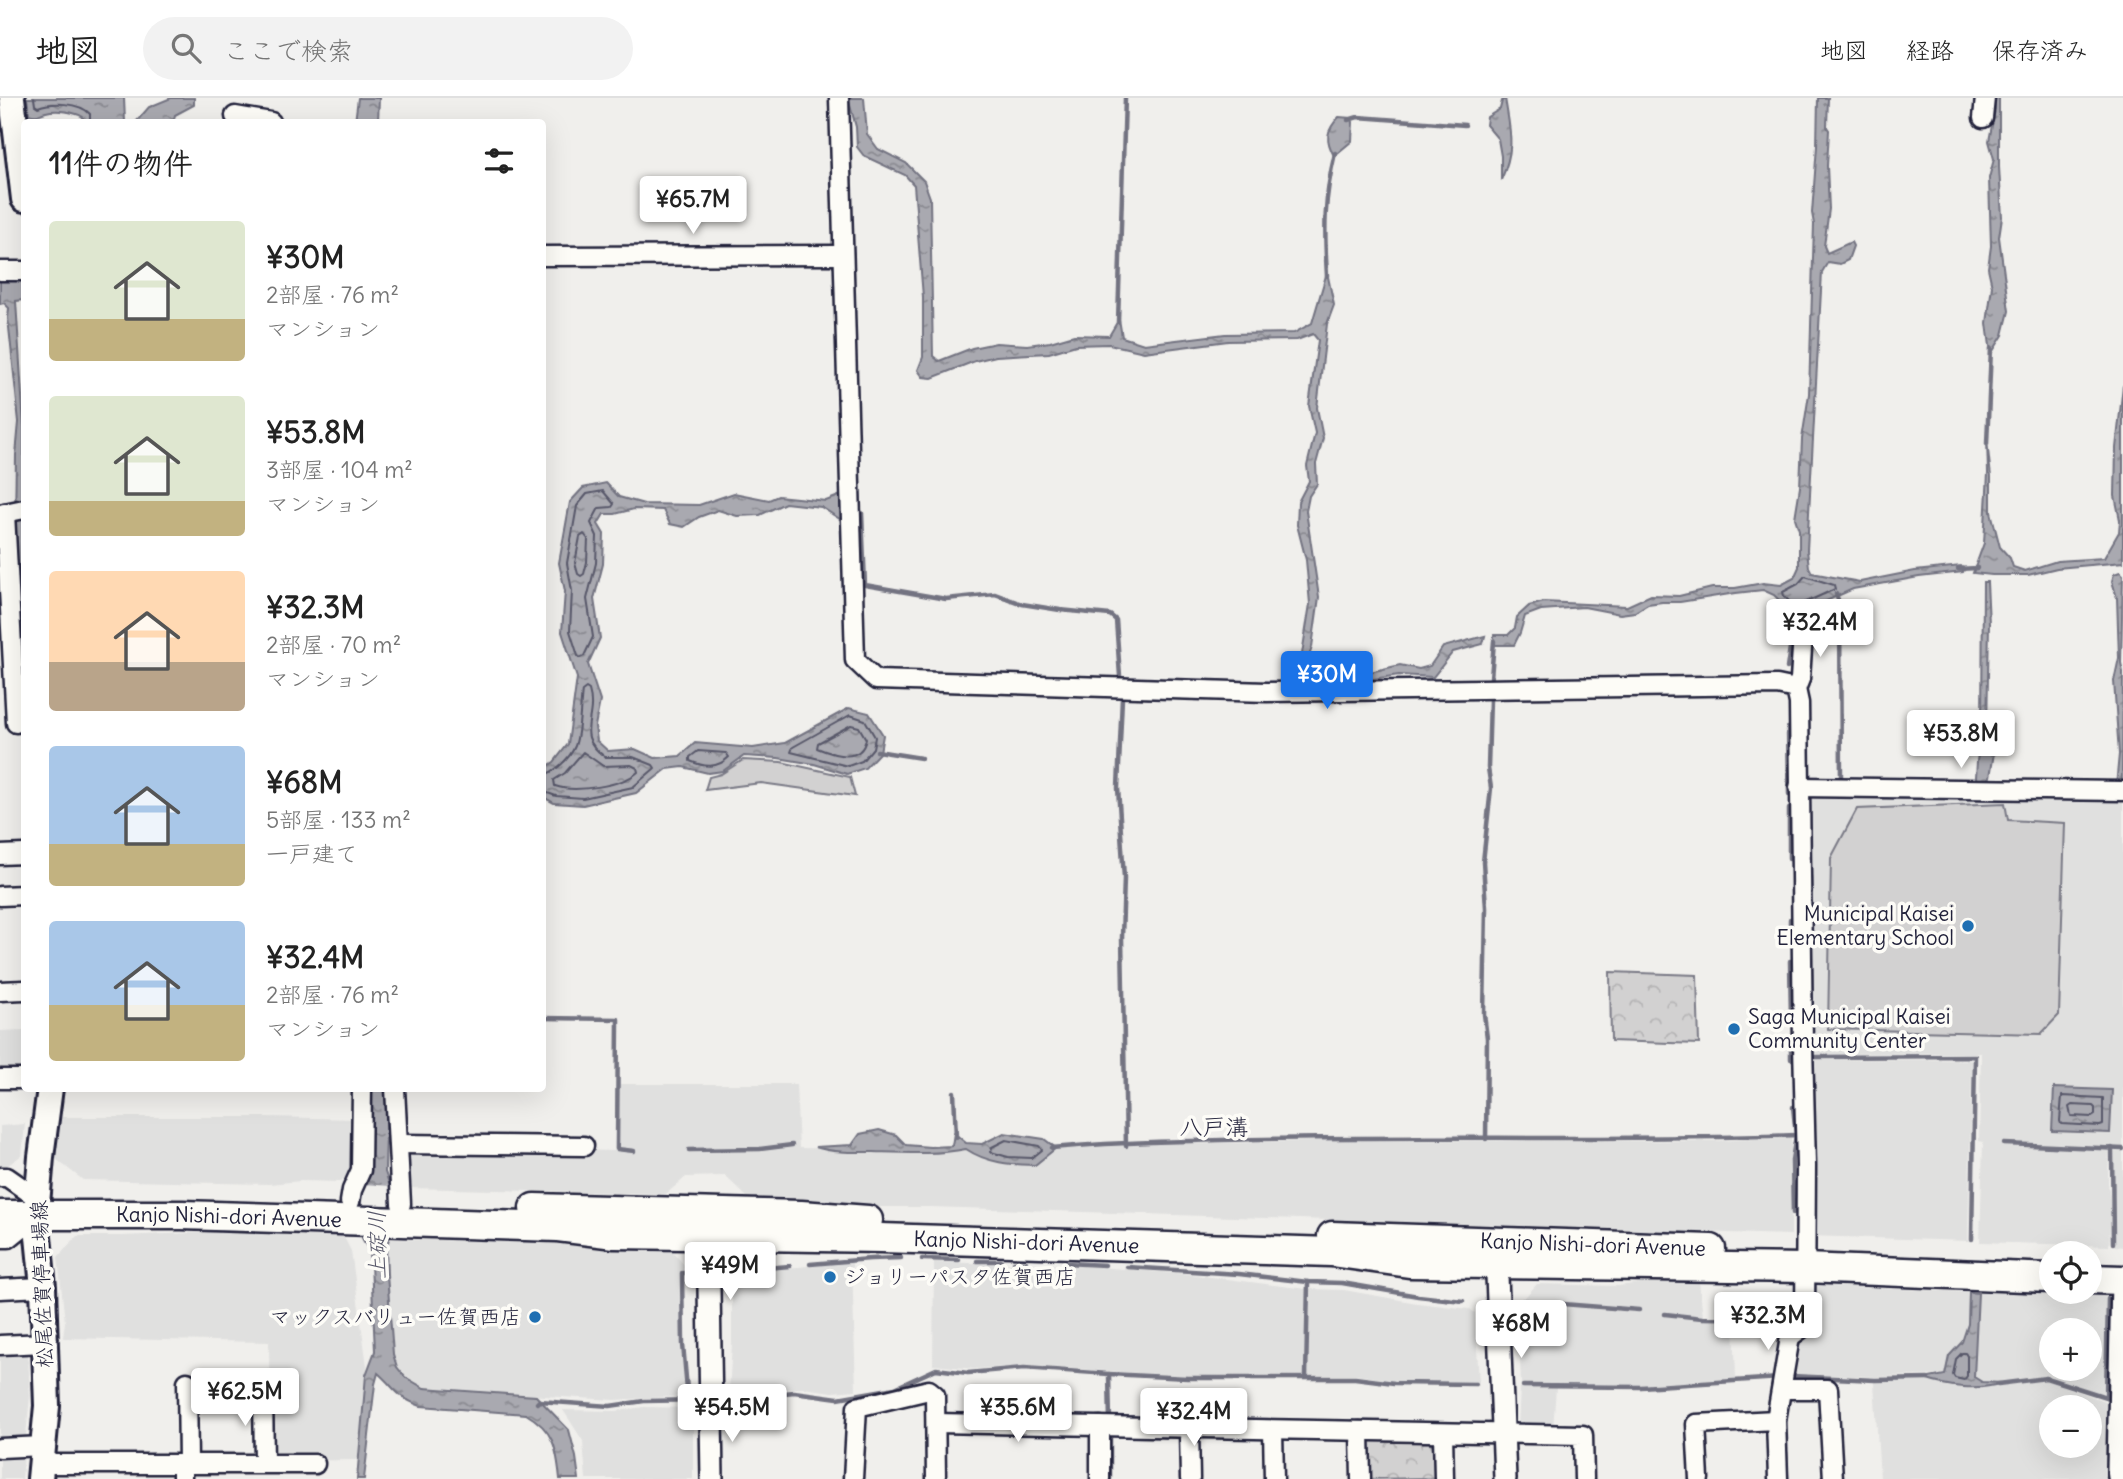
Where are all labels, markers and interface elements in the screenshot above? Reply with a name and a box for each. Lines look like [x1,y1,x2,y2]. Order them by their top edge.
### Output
search box [143,17,633,80]
text: 地図 [35,29,101,71]
icon: search [167,29,205,67]
text: ここで検索 [223,34,353,67]
text: 地図 [1820,35,1868,65]
text: 経路 [1906,35,1954,65]
text: 保存済み [1992,35,2088,65]
icon: filters [480,142,518,180]
text: 11件の物件 [49,144,193,182]
pin: ¥65.7M [636,176,750,236]
text: ¥65.7M [656,184,730,213]
text: ¥30M [266,238,345,276]
icon: home [105,249,189,333]
text: 2部屋 · 76 m² [266,280,399,309]
text: マンション [266,314,380,343]
text: ¥53.8M [266,413,366,451]
icon: home [105,424,189,508]
text: 3部屋 · 104 m² [266,455,413,484]
text: マンション [266,489,380,518]
text: ¥32.3M [266,588,365,626]
icon: home [105,599,189,683]
pin: ¥32.4M [1763,600,1877,659]
text: ¥32.4M [1782,607,1858,636]
text: 2部屋 · 70 m² [266,630,401,659]
pin: ¥30M [1286,652,1368,711]
text: ¥30M [1297,659,1357,688]
text: マンション [266,664,380,693]
pin: ¥53.8M [1904,710,2018,770]
text: ¥53.8M [1923,718,1999,747]
text: ¥68M [266,763,343,801]
icon: home [105,774,189,858]
text: 5部屋 · 133 m² [266,805,411,834]
text: 一戸建て [266,839,358,868]
place label: Municipal Kaisei Elementary School [1777,900,1954,951]
marker: Municipal Kaisei Elementary School [1960,918,1976,934]
text: ¥32.4M [266,938,364,976]
icon: home [105,949,189,1033]
text: 2部屋 · 76 m² [266,980,399,1009]
place label: Saga Municipal Kaisei Community Center [1748,1003,1950,1054]
text: マンション [266,1014,380,1043]
marker: Saga Municipal Kaisei Community Center [1726,1021,1742,1037]
district label: 八戸溝 [1180,1112,1249,1141]
street label: 松尾佐賀停車場線 [25,1200,58,1368]
street label: Kanjo Nishi-dori Avenue [116,1201,342,1233]
water label: 上碇川 [361,1210,392,1280]
street label: Kanjo Nishi-dori Avenue [913,1225,1140,1259]
street label: Kanjo Nishi-dori Avenue [1479,1227,1706,1262]
map controls [2039,1241,2102,1458]
button: locate [2039,1241,2102,1304]
pin: ¥49M [689,1242,771,1302]
text: ¥49M [701,1250,759,1279]
place label: ジョリーパスタ佐賀西店 [844,1263,1075,1290]
marker: ジョリーパスタ佐賀西店 [822,1269,838,1285]
pin: ¥32.3M [1711,1292,1825,1352]
pin: ¥68M [1480,1300,1562,1360]
text: ¥32.3M [1730,1300,1806,1329]
place label: マックスバリュー佐賀西店 [269,1303,521,1330]
text: ¥68M [1492,1308,1550,1337]
marker: マックスバリュー佐賀西店 [527,1309,543,1325]
button: + [2039,1318,2102,1381]
pin: ¥62.5M [188,1368,302,1428]
text: ¥62.5M [207,1376,283,1405]
pin: ¥54.5M [675,1384,789,1444]
pin: ¥35.6M [961,1384,1075,1444]
pin: ¥32.4M [1137,1388,1251,1448]
text: ¥54.5M [694,1392,770,1421]
text: ¥35.6M [980,1392,1056,1421]
button: − [2039,1395,2102,1458]
text: ¥32.4M [1156,1396,1232,1425]

